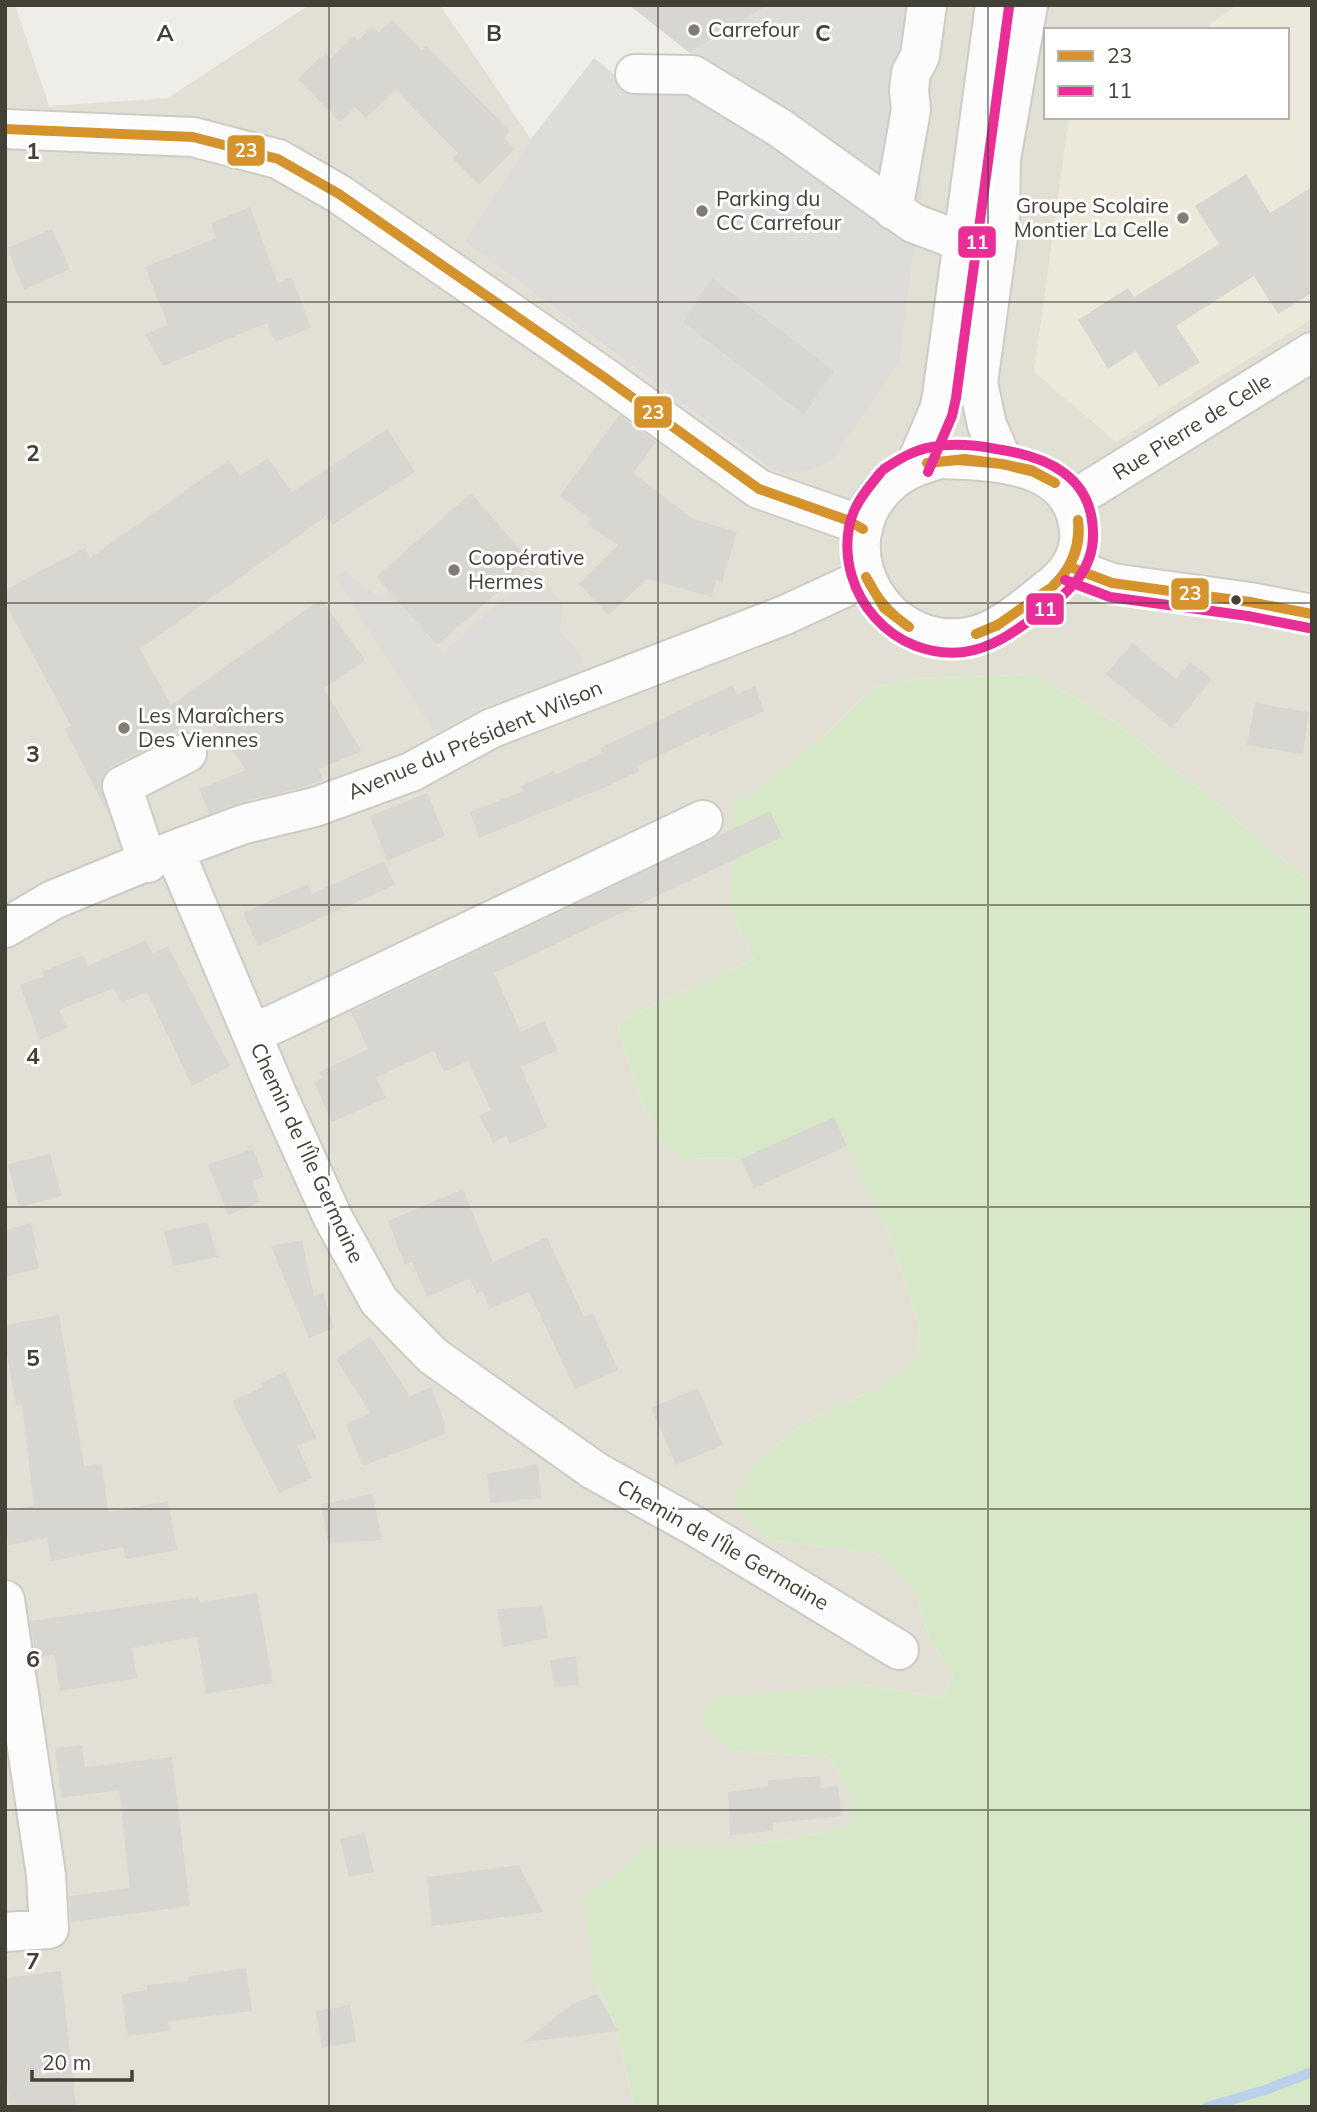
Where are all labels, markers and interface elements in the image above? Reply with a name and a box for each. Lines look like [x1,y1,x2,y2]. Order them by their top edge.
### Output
place label: Carrefour [708,16,800,42]
text: A [156,18,174,47]
text: B [486,18,502,47]
text: C [815,18,831,47]
marker: Carrefour [686,22,702,38]
legend [1044,28,1289,119]
text: 23 [1107,42,1132,68]
text: 11 [1107,77,1132,103]
line badge: 23 [226,134,266,167]
text: 1 [26,136,40,165]
text: 23 [235,138,257,162]
place label: Parking du CC Carrefour [716,185,842,235]
place label: Groupe Scolaire Montier La Celle [1014,192,1169,242]
marker: Parking du CC Carrefour [694,203,710,219]
marker: Groupe Scolaire Montier La Celle [1175,210,1191,226]
line badge: 11 [957,225,997,259]
text: 11 [966,230,988,254]
street label: Rue Pierre de Celle [1108,367,1275,485]
line badge: 23 [633,395,673,429]
text: 23 [642,400,664,424]
text: 2 [26,438,40,467]
place label: Coopérative Hermes [468,544,585,594]
marker: Coopérative Hermes [446,562,462,578]
line badge: 23 [1170,577,1210,611]
text: 23 [1179,581,1201,605]
line badge: 11 [1025,592,1065,626]
unlabelled marker [1229,593,1243,607]
text: 11 [1034,597,1056,621]
street label: Avenue du Président Wilson [343,674,606,805]
place label: Les Maraîchers Des Viennes [138,702,284,752]
marker: Les Maraîchers Des Viennes [116,720,132,736]
text: 3 [26,739,40,768]
street label: Chemin de l'Île Germaine [245,1038,370,1267]
text: 4 [26,1041,40,1070]
text: 5 [26,1343,40,1372]
street label: Chemin de l'Île Germaine [613,1473,834,1615]
text: 6 [26,1644,40,1673]
text: 7 [26,1946,40,1975]
scale bar [32,2038,131,2082]
text: 20 m [42,2049,91,2075]

